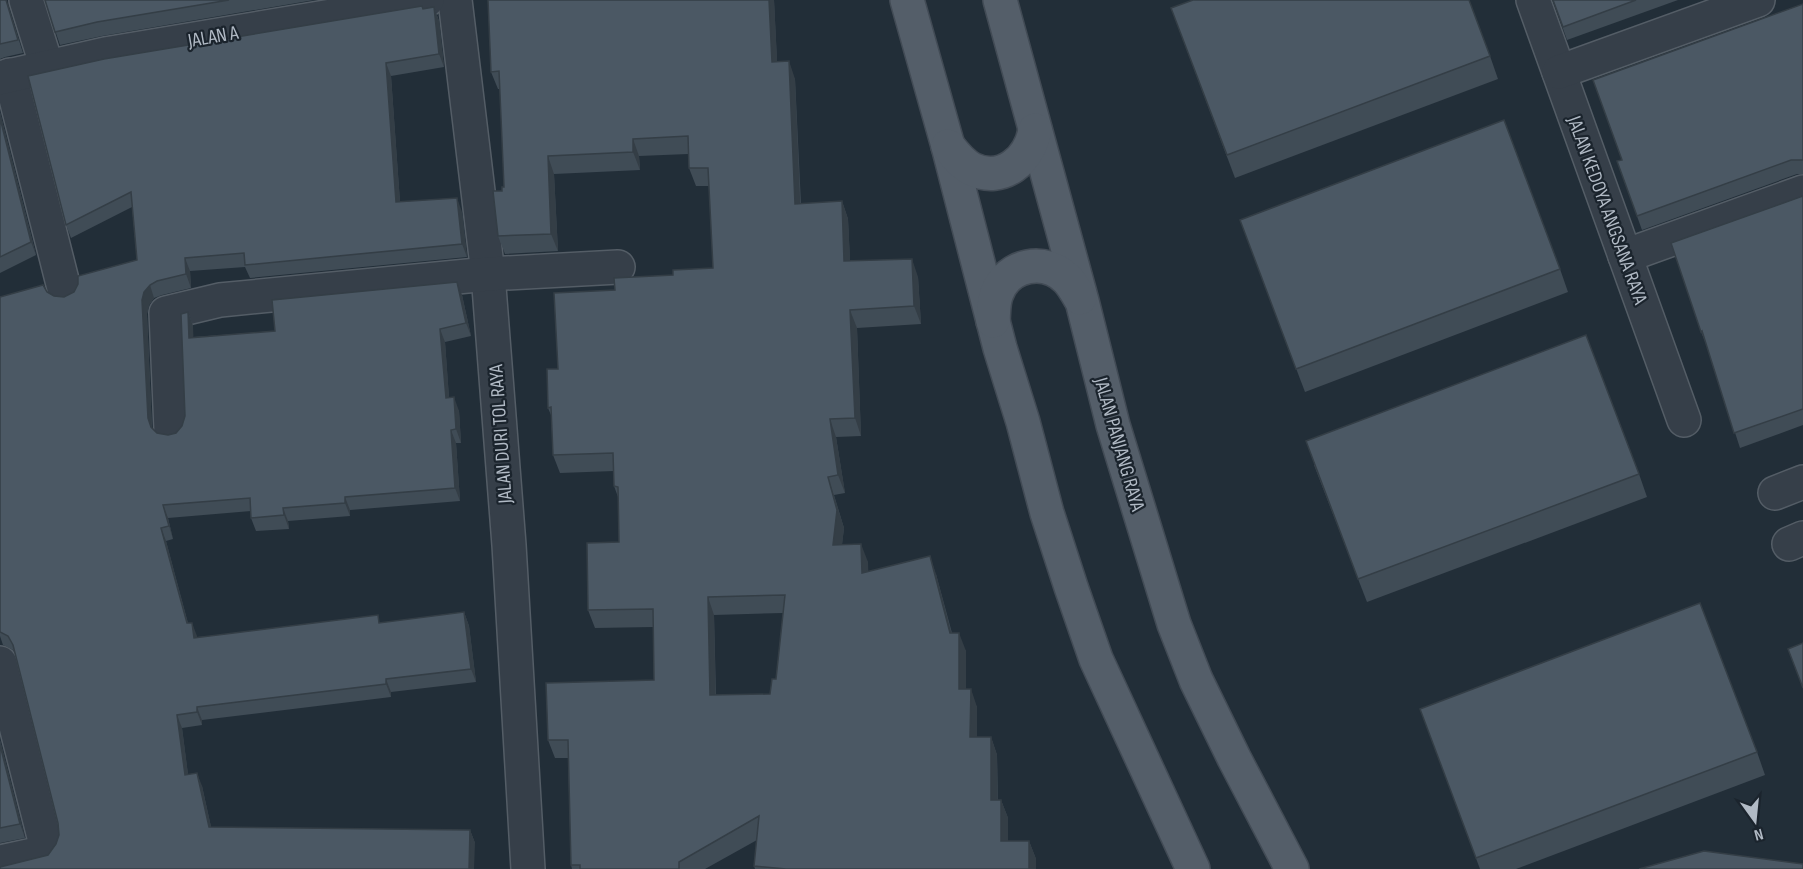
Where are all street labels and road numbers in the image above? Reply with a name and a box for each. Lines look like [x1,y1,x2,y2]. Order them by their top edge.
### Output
street label: JALAN A [185,21,241,53]
street label: JALAN KEDOYA ANGSANA RAYA [1561,112,1652,308]
street label: JALAN DURI TOL RAYA [484,363,518,505]
street label: JALAN PANJANG RAYA [1088,374,1150,514]

